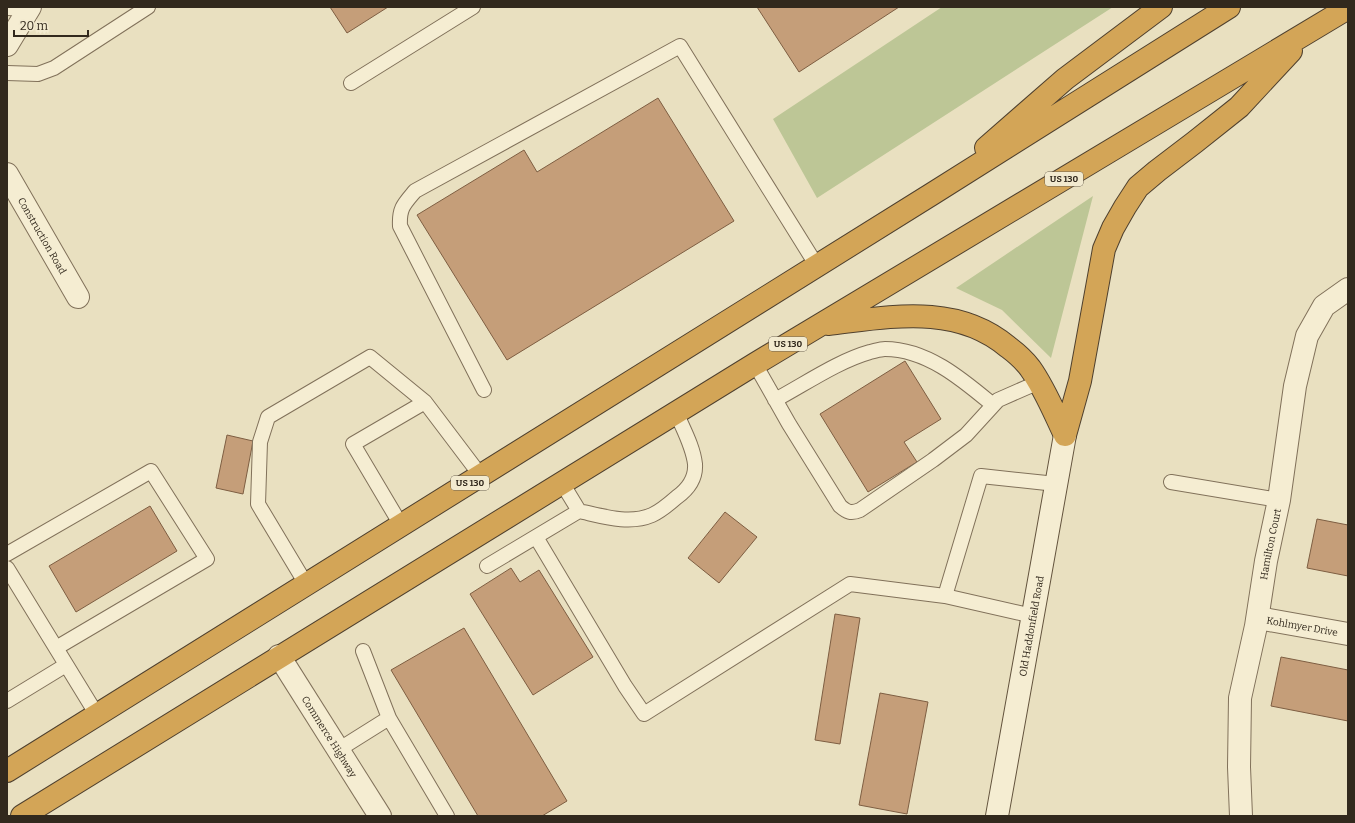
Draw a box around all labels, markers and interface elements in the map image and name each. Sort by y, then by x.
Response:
scale bar [14,12,88,38]
text: 20 m [20,19,49,33]
road number: US 130 [1045,172,1083,186]
street label: Construction Road [15,196,68,277]
road number: US 130 [769,337,807,351]
road number: US 130 [451,476,489,490]
street label: Hamilton Court [1258,507,1284,581]
street label: Old Haddonfield Road [1017,575,1047,677]
street label: Kohlmyer Drive [1265,615,1339,639]
street label: Commerce Highway [299,694,359,780]

